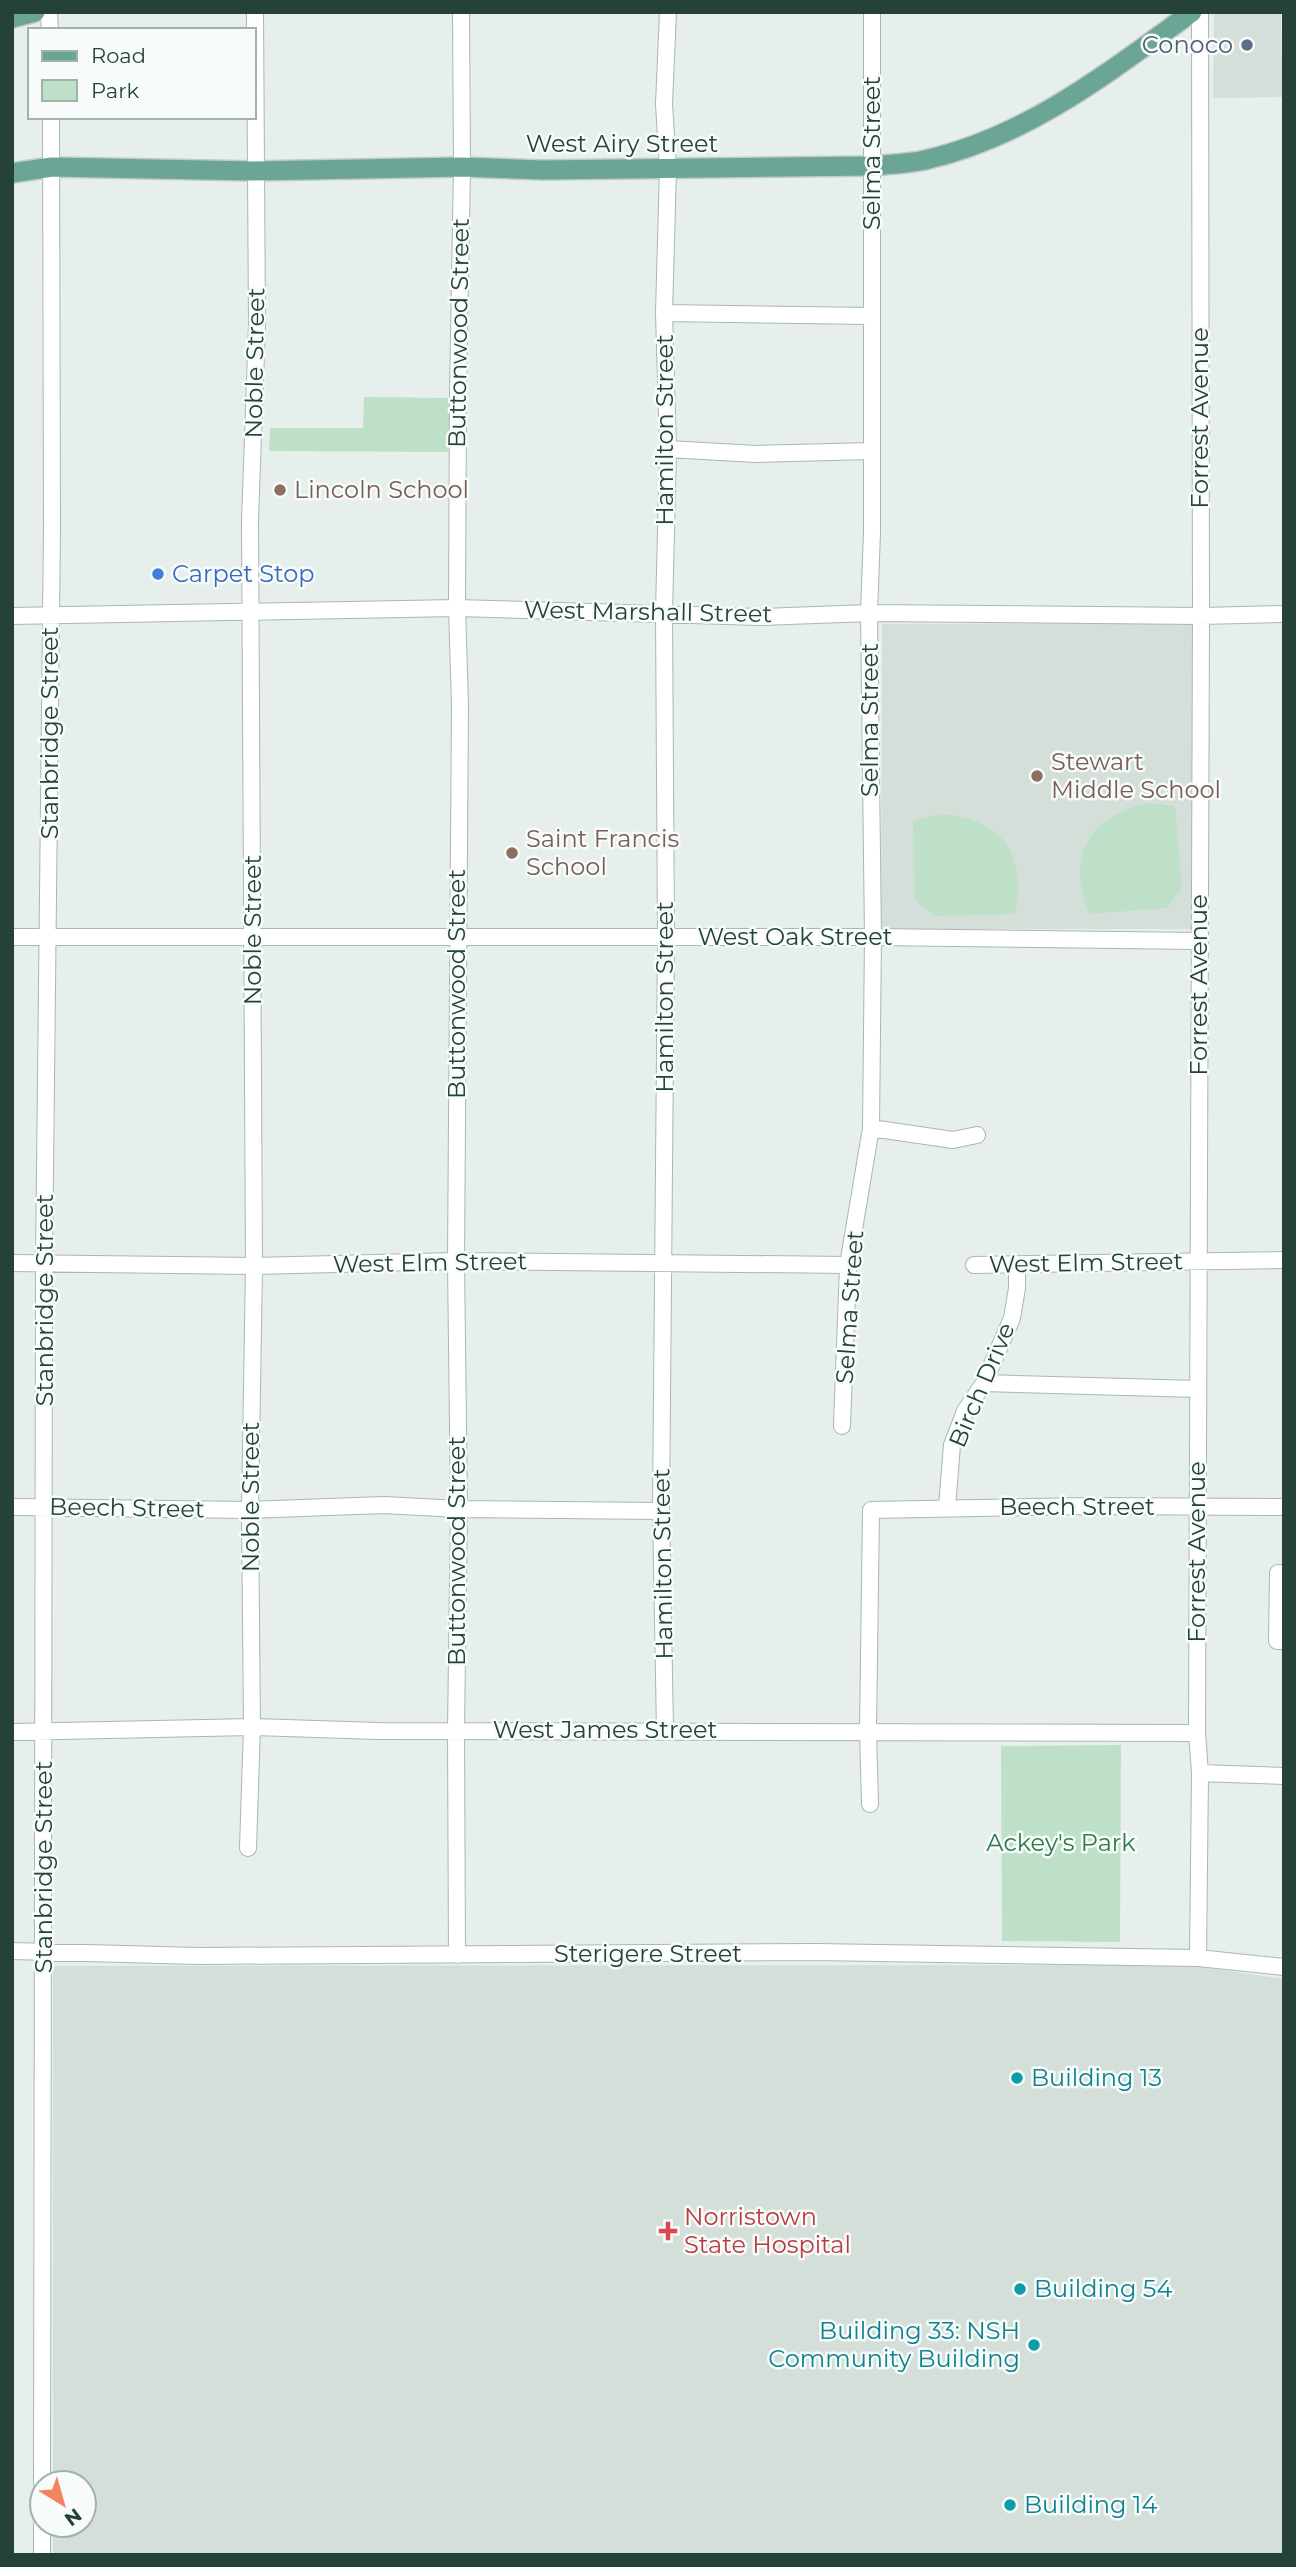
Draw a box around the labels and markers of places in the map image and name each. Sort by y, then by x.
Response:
place label: Conoco [1142,30,1233,59]
marker: Conoco [1239,37,1255,53]
place label: Lincoln School [294,475,469,504]
marker: Lincoln School [272,482,288,498]
place label: Carpet Stop [172,559,315,588]
marker: Carpet Stop [150,566,166,582]
place label: Stewart Middle School [1051,747,1221,804]
marker: Stewart Middle School [1029,768,1045,784]
place label: Saint Francis School [526,824,679,881]
marker: Saint Francis School [504,845,520,861]
place label: Building 13 [1031,2063,1162,2092]
marker: Building 13 [1009,2070,1025,2086]
place label: Norristown State Hospital [684,2202,851,2259]
marker: Norristown State Hospital [658,2221,678,2241]
place label: Building 54 [1034,2274,1172,2303]
marker: Building 54 [1012,2281,1028,2297]
place label: Building 33: NSH Community Building [768,2316,1020,2373]
marker: Building 33: NSH Community Building [1026,2337,1042,2353]
place label: Building 14 [1024,2490,1157,2519]
marker: Building 14 [1002,2497,1018,2513]

